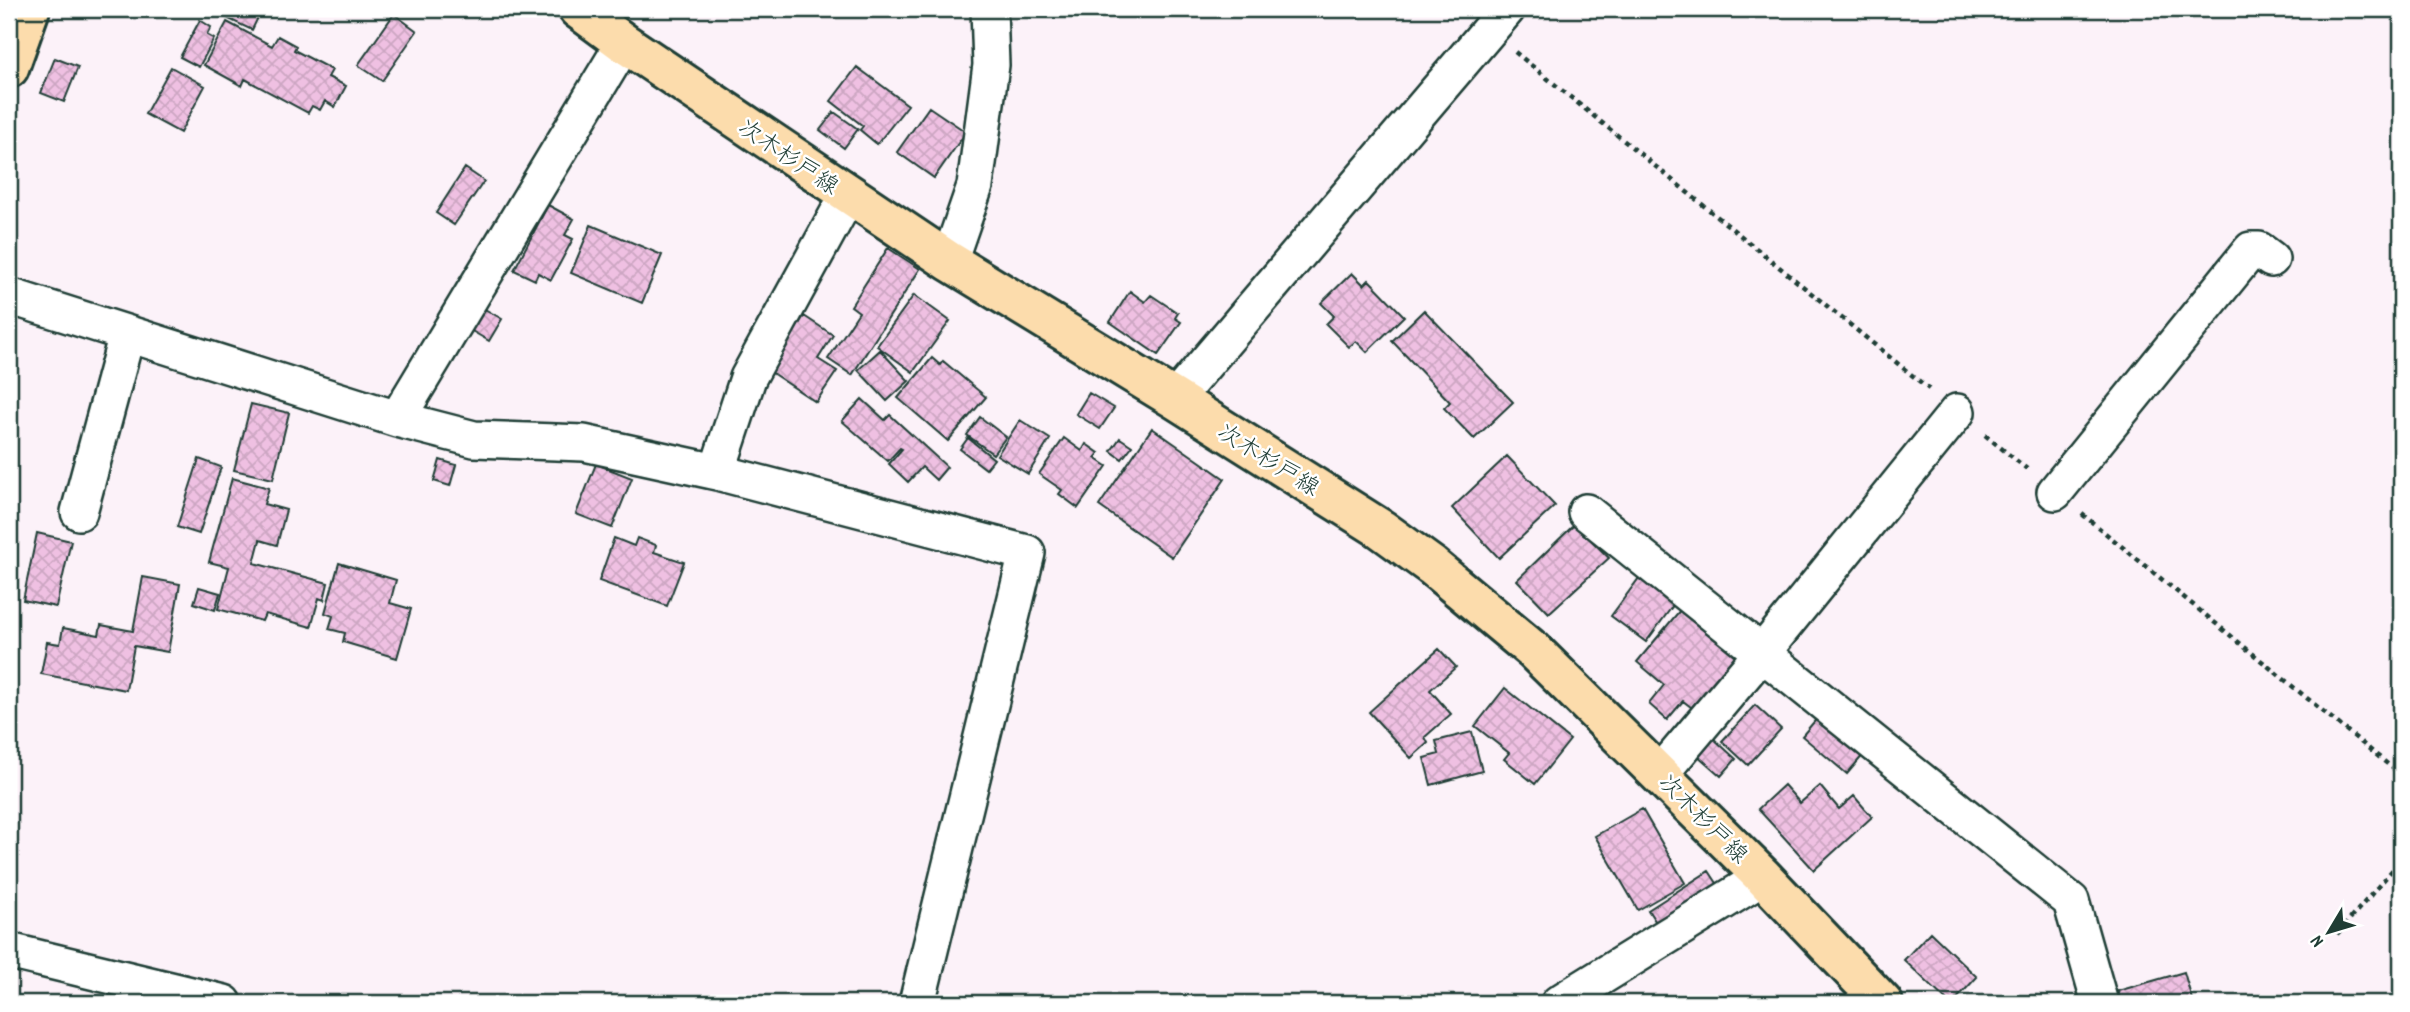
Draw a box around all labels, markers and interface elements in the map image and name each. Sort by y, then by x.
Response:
street label: 次木杉戸線 [730,113,844,205]
street label: 次木杉戸線 [1210,418,1325,506]
street label: 次木杉戸線 [1649,768,1754,873]
north arrow [2294,897,2364,967]
text: N [2305,928,2332,952]

